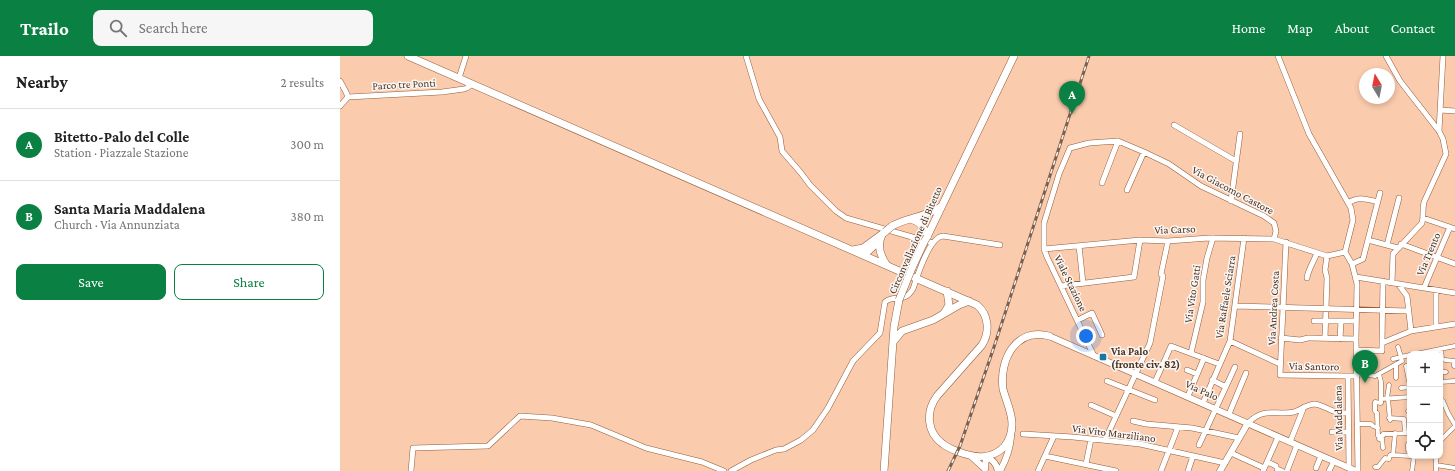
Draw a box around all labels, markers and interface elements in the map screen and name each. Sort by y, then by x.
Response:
search box [93,10,373,46]
icon: search [107,17,129,39]
text: Trailo [20,18,69,39]
text: Search here [139,20,208,36]
text: Home [1232,20,1265,36]
text: Map [1287,20,1313,36]
text: About [1335,20,1369,36]
text: Contact [1391,20,1435,36]
north arrow [1359,68,1395,104]
text: Nearby [16,73,68,92]
text: 2 results [281,75,324,90]
street label: Parco tre Ponti [372,76,436,92]
pin: A [1059,81,1085,114]
text: Bitetto-Palo del Colle [54,129,189,145]
text: A [25,137,33,152]
text: 300 m [290,137,324,152]
text: Station · Piazzale Stazione [54,145,188,160]
street label: Via Giacomo Castore [1190,163,1276,217]
street label: Circonvallazione di Bitetto [886,184,944,296]
text: Santa Maria Maddalena [54,201,205,217]
text: B [25,209,33,224]
text: 380 m [291,209,324,224]
text: Church · Via Annunziata [54,217,180,232]
street label: Via Carso [1154,222,1196,236]
street label: Via Trento [1414,230,1443,277]
street label: Viale Stazione [1052,253,1090,313]
street label: Via Raffaele Sciarra [1213,255,1237,339]
button: Save [16,264,166,300]
button: Share [174,264,324,300]
street label: Via Vito Gatti [1182,264,1203,324]
street label: Via Andrea Costa [1265,270,1281,346]
your location [1076,326,1096,346]
place label: Via Palo (fronte civ. 82) [1110,345,1180,371]
pin: B [1352,350,1378,383]
map controls [1407,351,1443,459]
button: + [1407,351,1443,387]
marker: Via Palo (fronte civ. 82) [1098,352,1108,362]
street label: Via Santoro [1289,360,1340,372]
street label: Via Palo [1184,377,1221,403]
street label: Via Maddalena [1331,385,1345,451]
button: − [1407,387,1443,423]
street label: Via Vito Marziliano [1072,422,1157,444]
button: locate [1407,423,1443,459]

